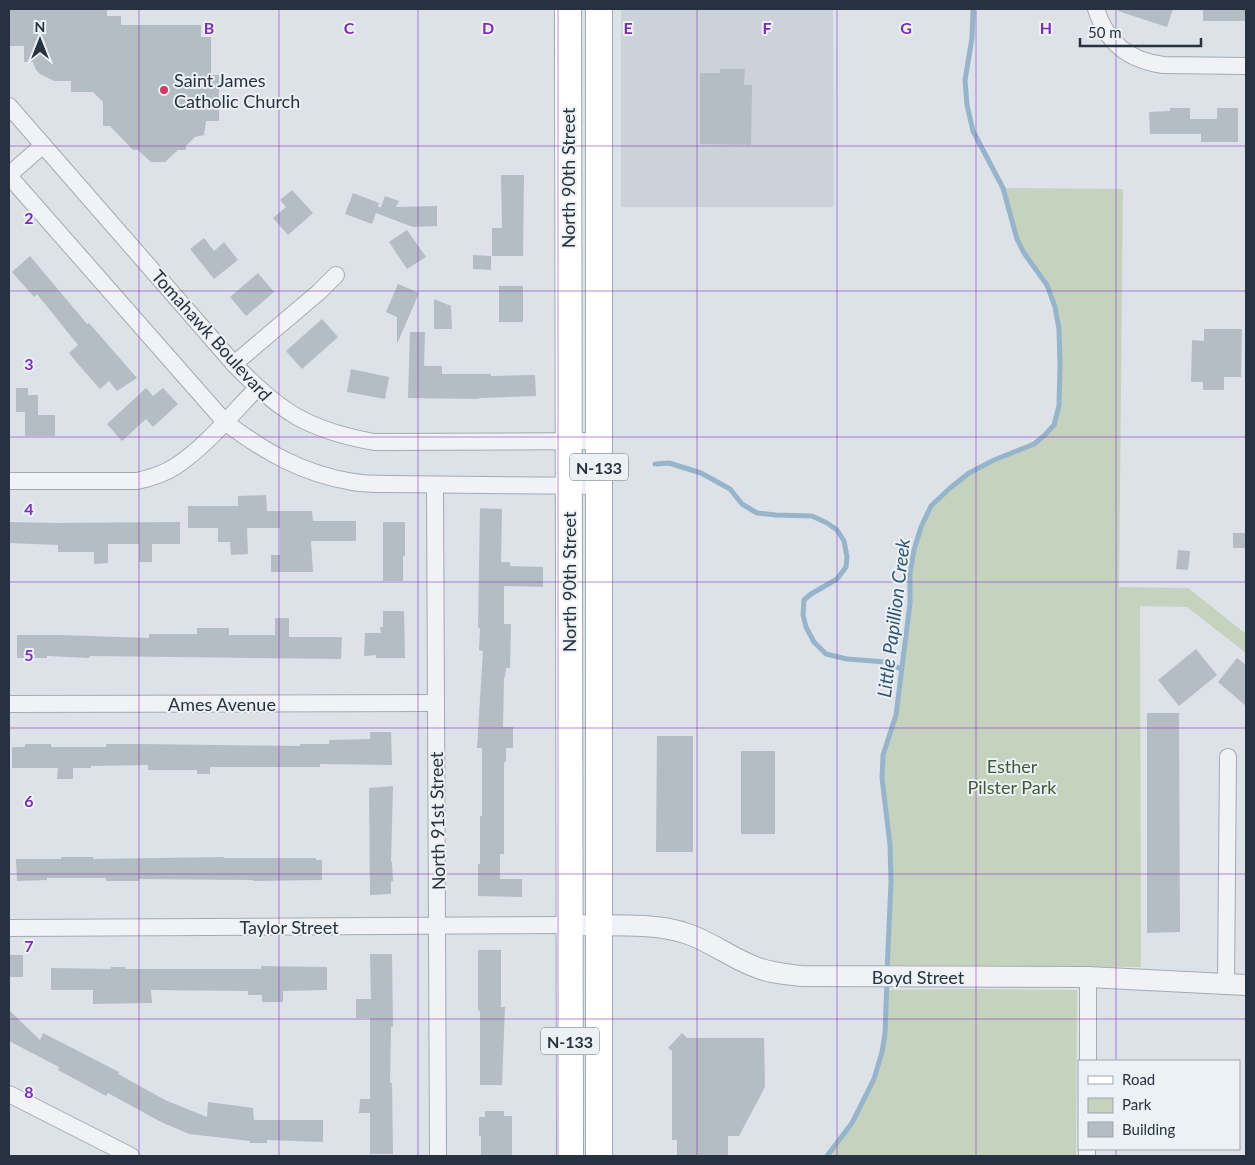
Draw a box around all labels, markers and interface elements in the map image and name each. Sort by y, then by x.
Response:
north arrow [15,15,65,65]
scale bar [1080,15,1201,47]
text: N [35,18,45,35]
text: B [204,18,214,37]
text: C [344,18,355,37]
text: D [482,18,494,37]
text: E [623,18,633,37]
text: F [762,18,772,37]
text: G [900,18,912,37]
text: H [1040,18,1052,37]
text: 50 m [1088,23,1122,41]
place label: Saint James Catholic Church [174,69,300,112]
marker: Saint James Catholic Church [158,84,170,96]
street label: North 90th Street [557,107,579,248]
text: 2 [24,208,34,227]
street label: Tomahawk Boulevard [147,265,277,405]
text: 3 [24,354,34,373]
road number: N-133 [570,454,628,481]
text: 4 [24,499,34,518]
street label: North 90th Street [558,511,580,652]
water label: Little Papillion Creek [872,536,914,699]
text: 5 [24,645,34,664]
street label: Ames Avenue [168,693,276,715]
street label: North 91st Street [425,751,449,890]
park label: Esther Pilster Park [968,755,1057,798]
text: 6 [24,791,34,810]
street label: Taylor Street [239,916,339,938]
text: 7 [24,936,34,955]
street label: Boyd Street [872,966,965,988]
road number: N-133 [541,1028,599,1054]
legend [1078,1060,1240,1150]
text: Road [1122,1070,1155,1088]
text: 8 [24,1082,34,1101]
text: Park [1122,1095,1152,1113]
text: Building [1122,1120,1175,1138]

